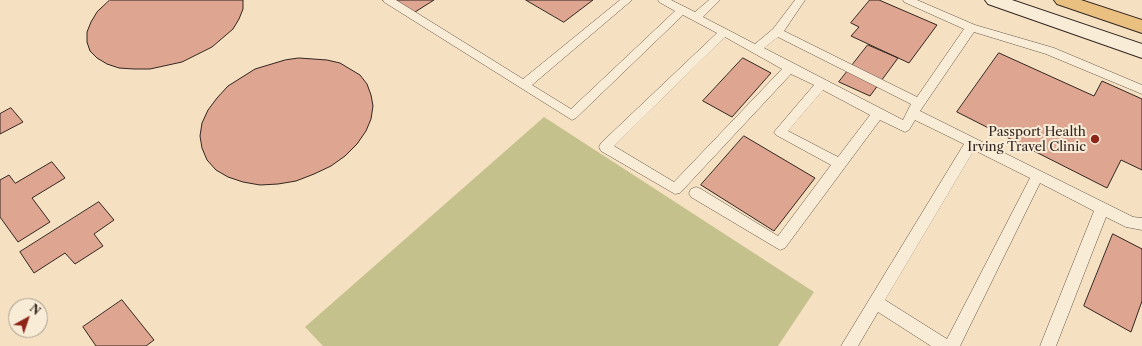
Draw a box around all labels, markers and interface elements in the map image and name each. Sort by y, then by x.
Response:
place label: Passport Health Irving Travel Clinic [967,124,1086,155]
marker: Passport Health Irving Travel Clinic [1089,133,1101,145]
north arrow [8,298,48,338]
text: N [27,301,43,318]

